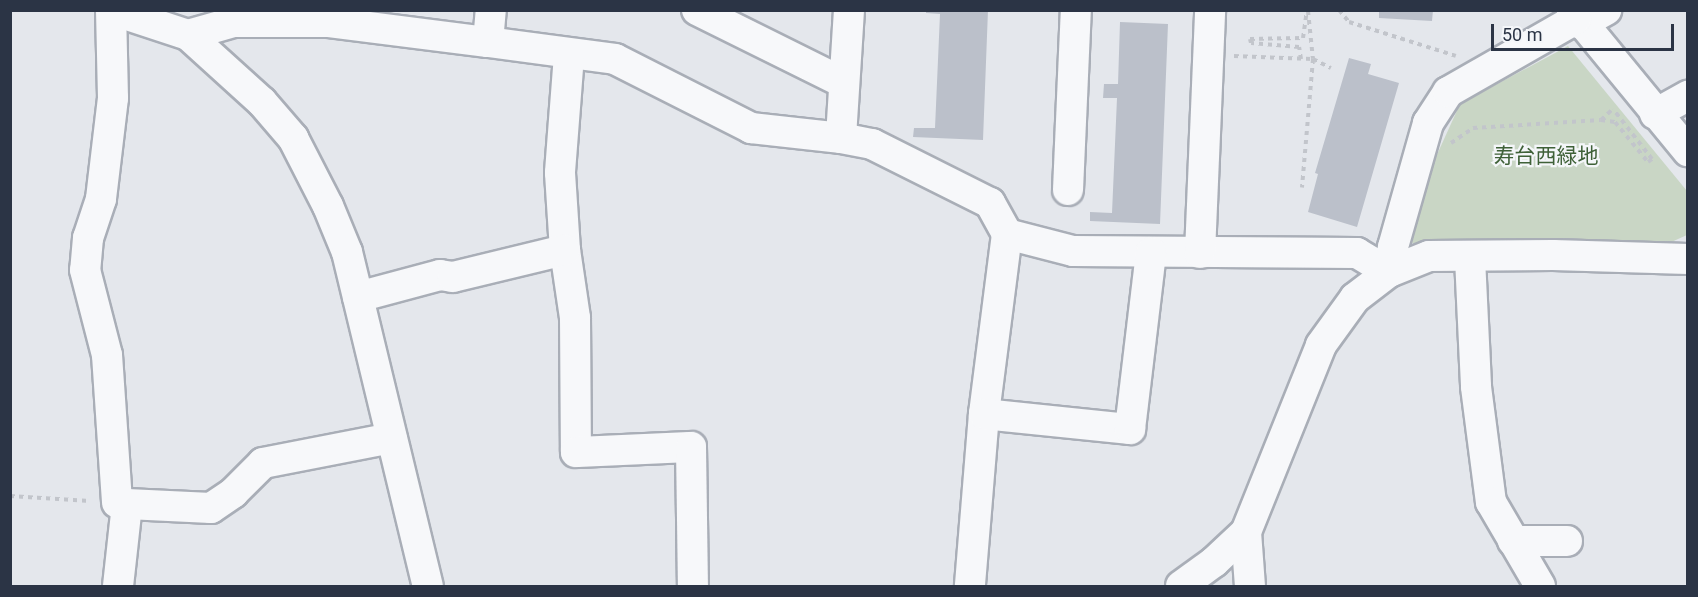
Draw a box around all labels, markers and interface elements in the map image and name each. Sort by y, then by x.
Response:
scale bar [1494,12,1677,50]
text: 50 m [1502,24,1542,45]
park label: 寿台西緑地 [1494,143,1598,169]

